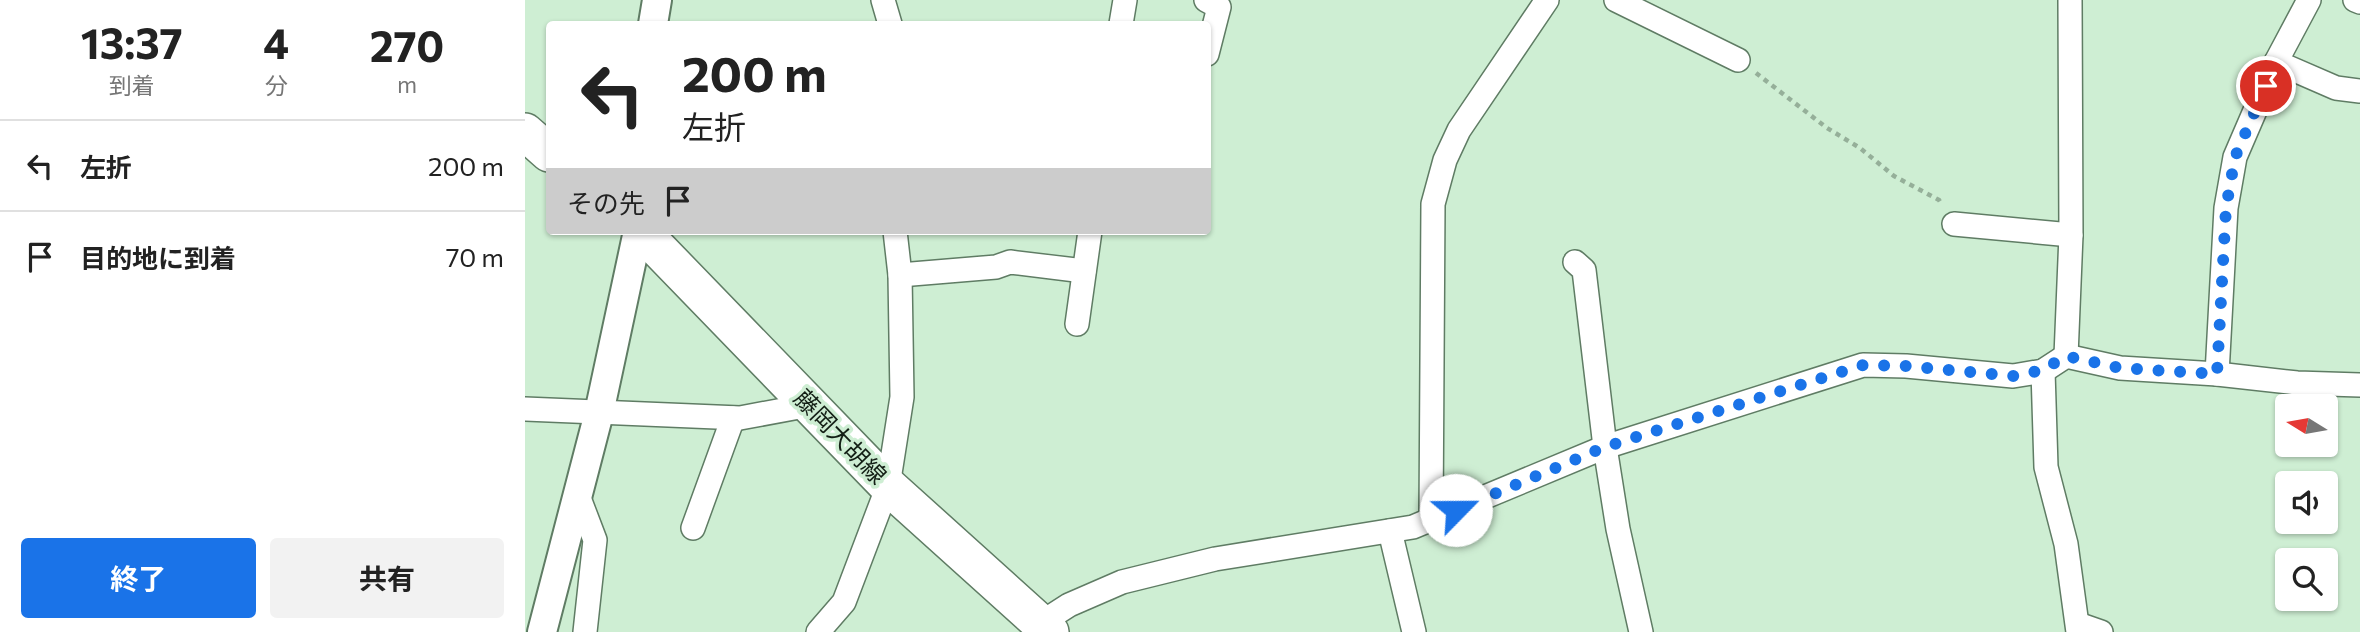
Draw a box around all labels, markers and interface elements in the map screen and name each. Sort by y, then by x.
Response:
text: 13:37 [81,16,183,68]
text: 4 [263,16,289,68]
text: 270 [370,19,444,71]
text: 200 m [682,42,827,102]
icon: left [567,49,658,140]
pin [2236,56,2296,116]
icon: arrive [2247,67,2285,105]
text: m [397,70,417,98]
text: 到着 [109,71,155,99]
text: 分 [265,71,288,99]
text: 左折 [682,106,746,146]
icon: left [21,147,59,185]
text: 200 m [428,150,504,181]
text: 左折 [80,151,132,182]
icon: arrive [659,182,697,220]
text: その先 [567,187,645,218]
icon: arrive [21,238,59,276]
text: 70 m [446,241,504,272]
text: 目的地に到着 [80,242,236,273]
street label: 藤岡大胡線 [789,383,893,489]
north arrow [2275,394,2338,457]
map controls [2275,394,2338,611]
button: sound [2275,471,2338,534]
position arrow [1419,473,1493,547]
button: 終了 [21,538,256,618]
button: 共有 [270,538,504,618]
button: search [2275,548,2338,611]

